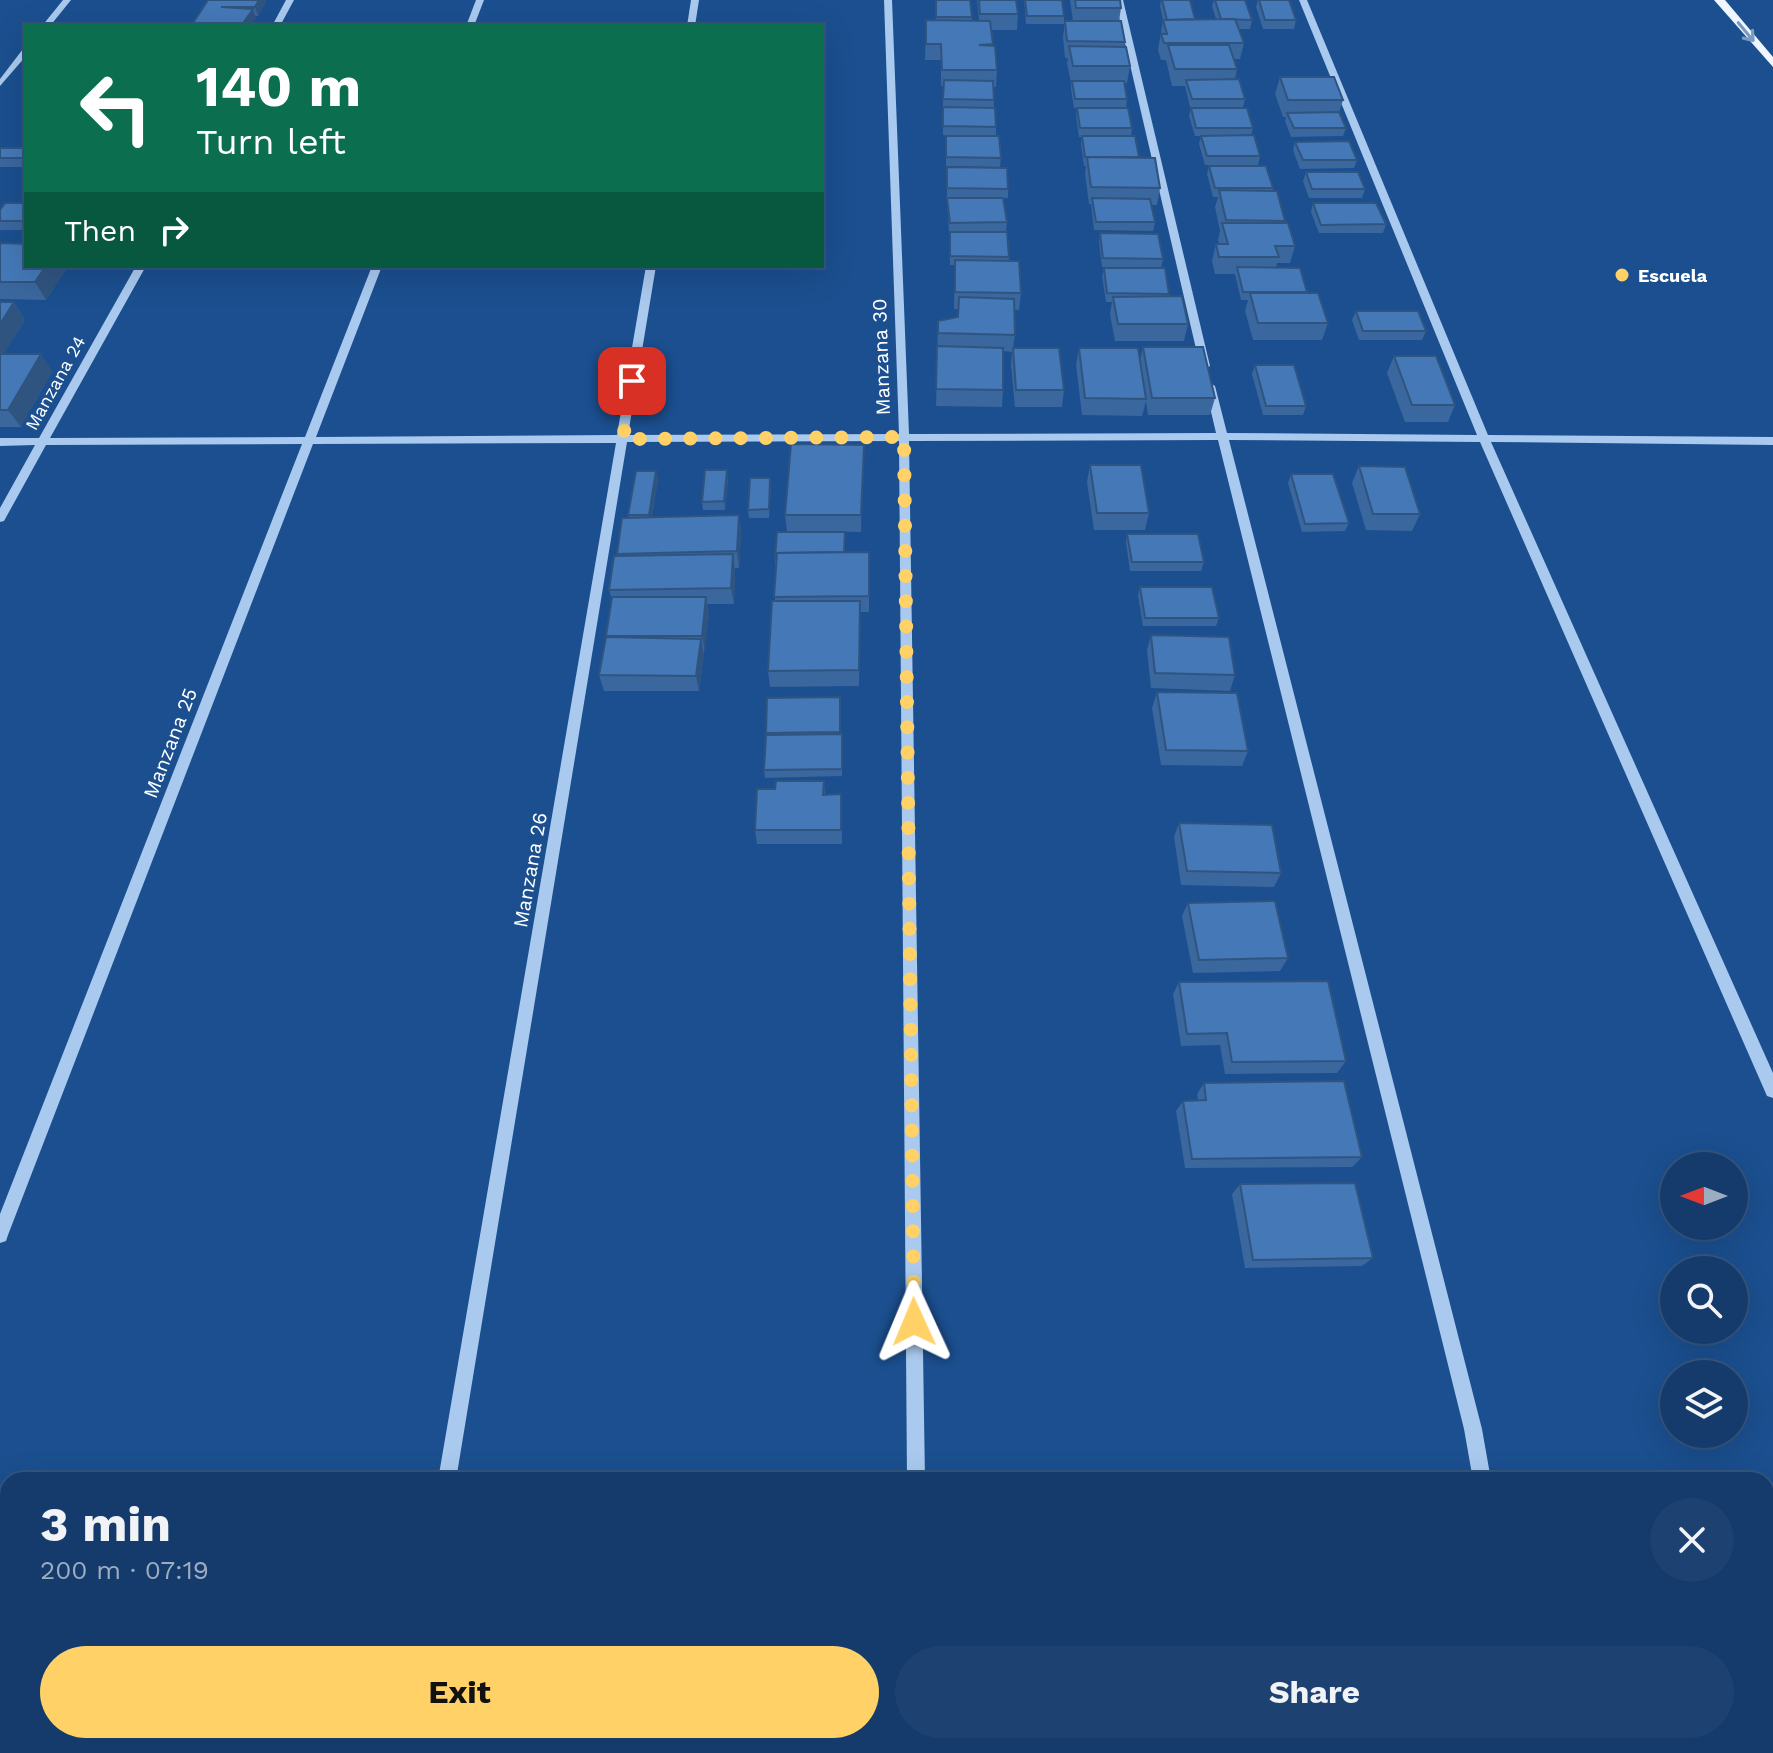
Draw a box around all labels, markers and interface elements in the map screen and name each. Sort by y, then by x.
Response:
one-way arrow [1737,21,1755,42]
text: 140 m [196,54,361,120]
icon: left [64,56,168,160]
text: Turn left [196,121,346,163]
icon: right [152,208,196,252]
text: Then [64,213,136,248]
place label: Escuela [1638,265,1708,286]
marker: Escuela [1613,266,1631,284]
street label: Manzana 30 [867,298,895,416]
street label: Manzana 24 [21,332,89,434]
pin [598,347,666,415]
icon: arrive [610,359,654,403]
street label: Manzana 25 [138,685,202,801]
street label: Manzana 26 [508,811,552,929]
north arrow [1660,1152,1748,1240]
map controls [1660,1152,1748,1448]
button: search [1660,1256,1748,1344]
position arrow [872,1280,956,1364]
button: layers [1660,1360,1748,1448]
text: 3 min [40,1496,171,1553]
button: close [1650,1498,1734,1582]
text: 200 m · 07:19 [40,1555,209,1585]
button: Exit [40,1646,879,1738]
button: Share [895,1646,1734,1738]

